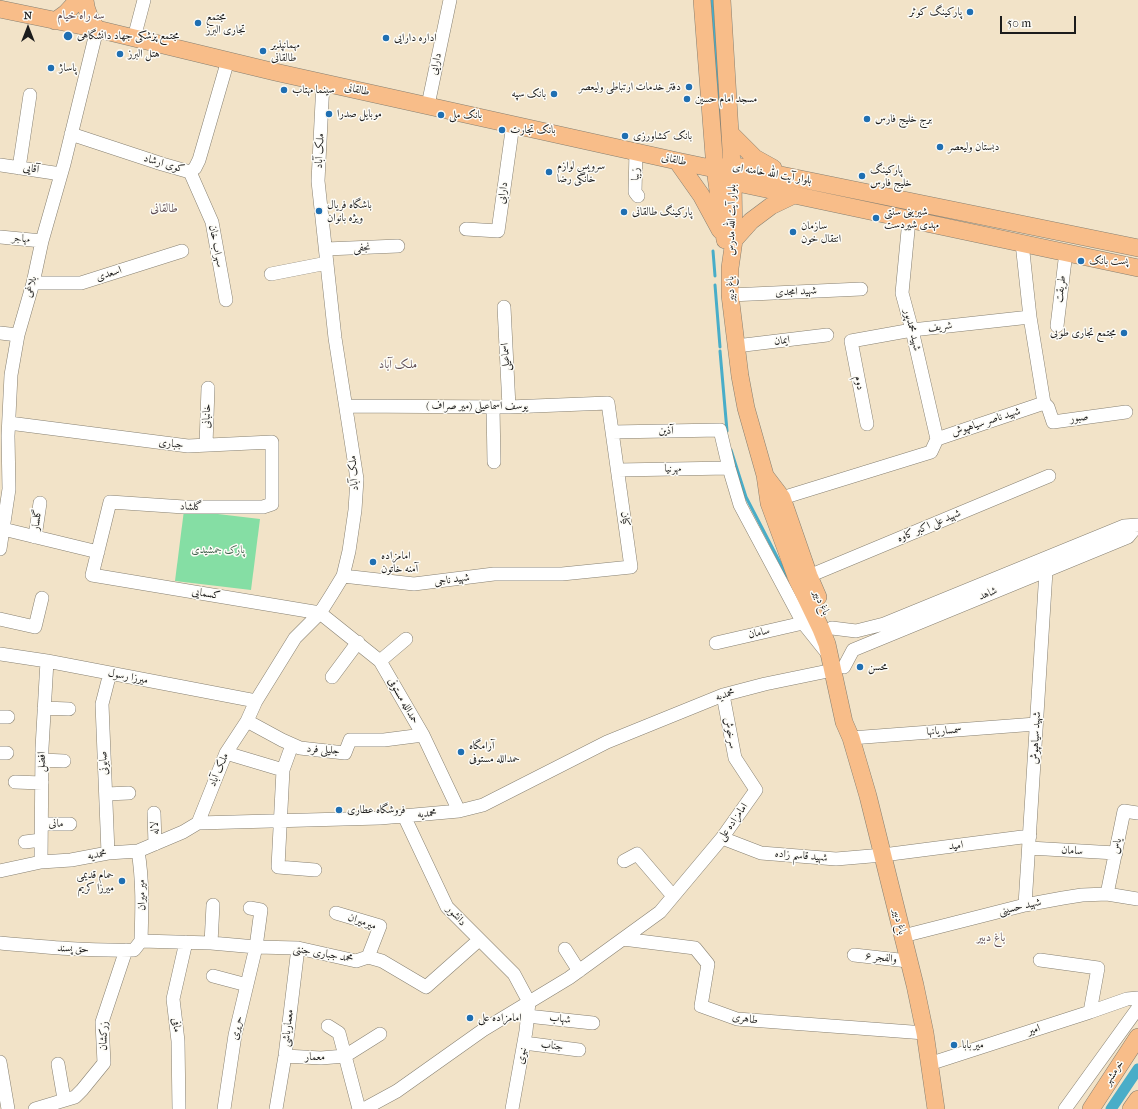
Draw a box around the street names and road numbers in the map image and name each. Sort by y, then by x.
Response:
street label: دارایی [427,52,445,76]
street label: طالقانی [343,81,371,99]
street label: ملک آباد [312,133,328,169]
street label: طالقانی [660,151,688,169]
street label: کوی ارشاد [142,152,186,176]
street label: آقایی [22,161,40,177]
street label: بلوار آیت الله خامنه ای [731,161,813,187]
street label: زیبا [629,167,643,181]
street label: دارابی [495,181,511,205]
street label: بلوار آیت الله مدرس [725,184,739,256]
street label: سهراب خان [205,224,227,268]
street label: مهاجر [11,232,31,246]
street label: نجفی [353,241,371,255]
street label: اسعدی [94,264,124,284]
street label: بلاغی [22,275,40,299]
street label: طریقت [1053,275,1069,303]
street label: باغ دبیر [724,276,738,302]
street label: شهید امجدی [775,284,817,300]
street label: شهید محمدپور [900,308,924,352]
street label: شریف [927,319,953,335]
street label: ایمان [773,334,791,348]
street label: اسماعیلی [499,343,513,371]
street label: دوم [851,375,867,391]
street label: یوسف اسماعیلی (میر صراف ) [426,399,528,413]
street label: خانبانی [200,403,214,429]
street label: شهید ناصر سیاهپوش [950,405,1022,439]
street label: صبور [1069,410,1089,426]
street label: آذین [658,424,674,438]
street label: جباری [158,436,184,452]
street label: ملک آباد [346,455,362,491]
street label: مهرنیا [664,462,682,476]
street label: گلشاد [180,500,202,514]
street label: شهید علی اکبر کاوه [895,507,963,545]
street label: گلسار [29,508,45,532]
street label: کیان [617,511,633,527]
street label: شهید ناجی [433,571,471,589]
street label: شاهد [977,584,999,604]
street label: کسمایی [191,585,221,603]
street label: باغ دبیر [810,588,832,618]
street label: سامان [747,624,771,642]
street label: میرزا رسول [107,667,149,687]
street label: حمدالله مستوفی [385,676,421,726]
street label: محمدیه [714,686,736,704]
street label: شهید سیاهپوش [1028,711,1044,765]
street label: سرخوش [720,716,740,750]
street label: سمساریانها [926,723,962,739]
street label: جلیلی فرد [306,742,340,758]
street label: صابونی [97,751,111,775]
street label: ملک آباد [206,751,232,789]
street label: افضل [35,752,49,772]
street label: امامزاده علی [715,801,751,843]
street label: محمدیه [417,807,437,821]
street label: مانی [48,817,64,831]
street label: لاله [148,821,162,835]
street label: یاس [1109,837,1125,855]
street label: امید [948,839,964,853]
street label: سامان [1061,844,1083,858]
street label: محمدیه [86,847,108,863]
street label: شهید قاسم زاده [774,847,828,865]
street label: میر میران [135,879,149,911]
street label: شهید حسینی [997,896,1043,918]
street label: دانشور [443,903,469,929]
street label: باغ دبیر [889,908,909,936]
street label: میرمیران [346,911,378,933]
street label: حق پسند [57,942,89,956]
street label: محمد جباری جنتی [292,942,354,966]
street label: والفجر ۶ [864,950,898,966]
street label: معمارباشی [279,1009,297,1047]
street label: طاهری [731,1010,759,1028]
street label: شهاب [549,1011,571,1027]
street label: حریری [228,1015,246,1041]
street label: مافی [168,1017,184,1033]
street label: زرکشان [97,1021,111,1051]
street label: امیر [1026,1022,1042,1038]
street label: جناب [540,1038,564,1054]
street label: نبوی [514,1046,530,1066]
street label: معمار [305,1050,325,1064]
street label: خرمشهر [1101,1058,1127,1088]

